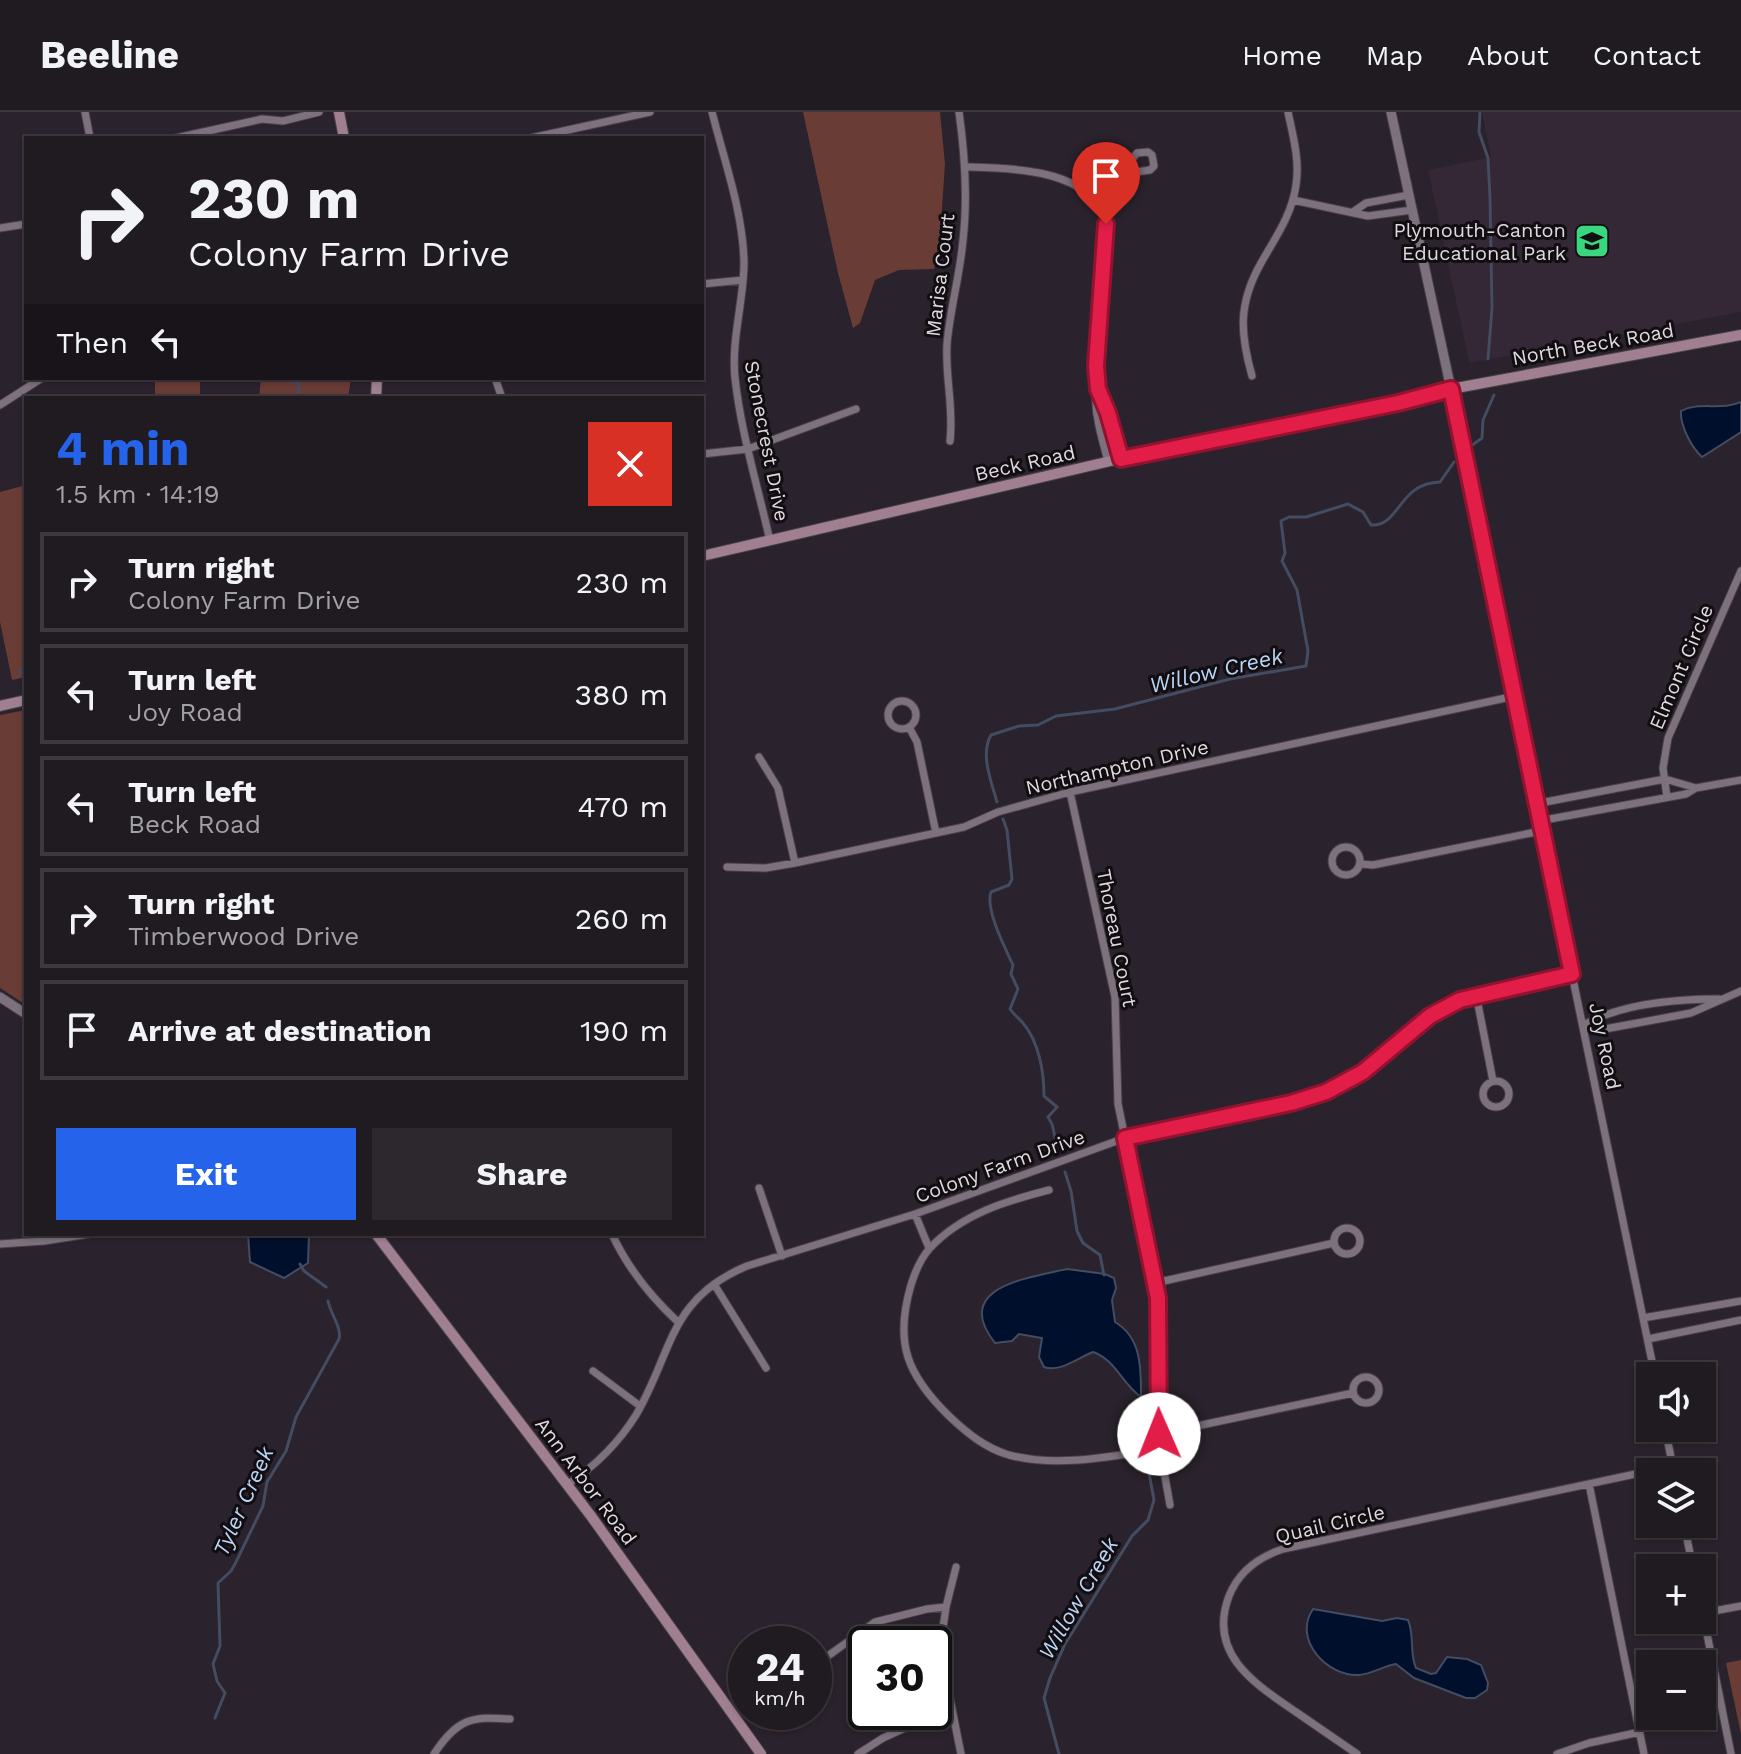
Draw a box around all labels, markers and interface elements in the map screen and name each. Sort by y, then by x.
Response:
text: Beeline [40,33,179,77]
text: Home [1242,39,1322,72]
text: Map [1366,39,1423,72]
text: About [1467,39,1549,72]
text: Contact [1593,39,1701,72]
pin [1072,142,1140,224]
icon: arrive [1084,154,1128,198]
text: 230 m [188,166,359,232]
icon: right [56,168,160,272]
street label: Marisa Court [921,211,960,338]
place label: Plymouth-Canton Educational Park [1393,218,1566,265]
school or university icon: Plymouth-Canton Educational Park [1573,222,1611,260]
text: Colony Farm Drive [188,233,510,275]
street label: North Beck Road [1510,318,1676,370]
icon: left [144,320,188,364]
text: Then [56,325,128,360]
street label: Stonecrest Drive [740,359,794,523]
text: 4 min [56,420,190,477]
button: close [588,422,672,506]
street label: Beck Road [972,440,1078,486]
text: 1.5 km · 14:19 [56,479,220,509]
text: Turn right [128,550,274,585]
icon: right [60,560,104,604]
text: 230 m [576,565,668,600]
text: Colony Farm Drive [128,585,361,615]
street label: Elmont Circle [1644,601,1718,733]
water label: Willow Creek [1147,643,1286,698]
text: Turn left [128,662,256,697]
icon: left [60,672,104,716]
text: 380 m [575,677,668,712]
text: Joy Road [128,697,243,727]
street label: Northampton Drive [1023,734,1211,800]
text: Turn left [128,774,256,809]
icon: left [60,784,104,828]
text: 470 m [577,789,668,824]
text: Beck Road [128,809,261,839]
street label: Thoreau Court [1092,867,1142,1010]
text: Turn right [128,886,274,921]
icon: right [60,896,104,940]
text: 260 m [575,901,668,936]
text: Timberwood Drive [128,921,359,951]
street label: Joy Road [1584,1000,1626,1092]
icon: arrive [60,1008,104,1052]
text: Arrive at destination [128,1013,432,1048]
text: 190 m [580,1013,668,1048]
street label: Colony Farm Drive [912,1124,1088,1208]
button: Exit [56,1128,356,1220]
button: Share [372,1128,672,1220]
map controls [1636,1362,1716,1730]
button: sound [1636,1362,1716,1442]
position arrow [1117,1392,1201,1476]
street label: Ann Arbor Road [530,1413,642,1549]
water label: Tyler Creek [208,1442,279,1560]
button: layers [1636,1458,1716,1538]
street label: Quail Circle [1273,1500,1387,1548]
water label: Willow Creek [1034,1532,1124,1664]
button: + [1636,1554,1716,1634]
speed limit sign: 30 [848,1626,952,1730]
text: 24 [755,1644,805,1691]
button: − [1636,1650,1716,1730]
text: km/h [754,1686,806,1710]

